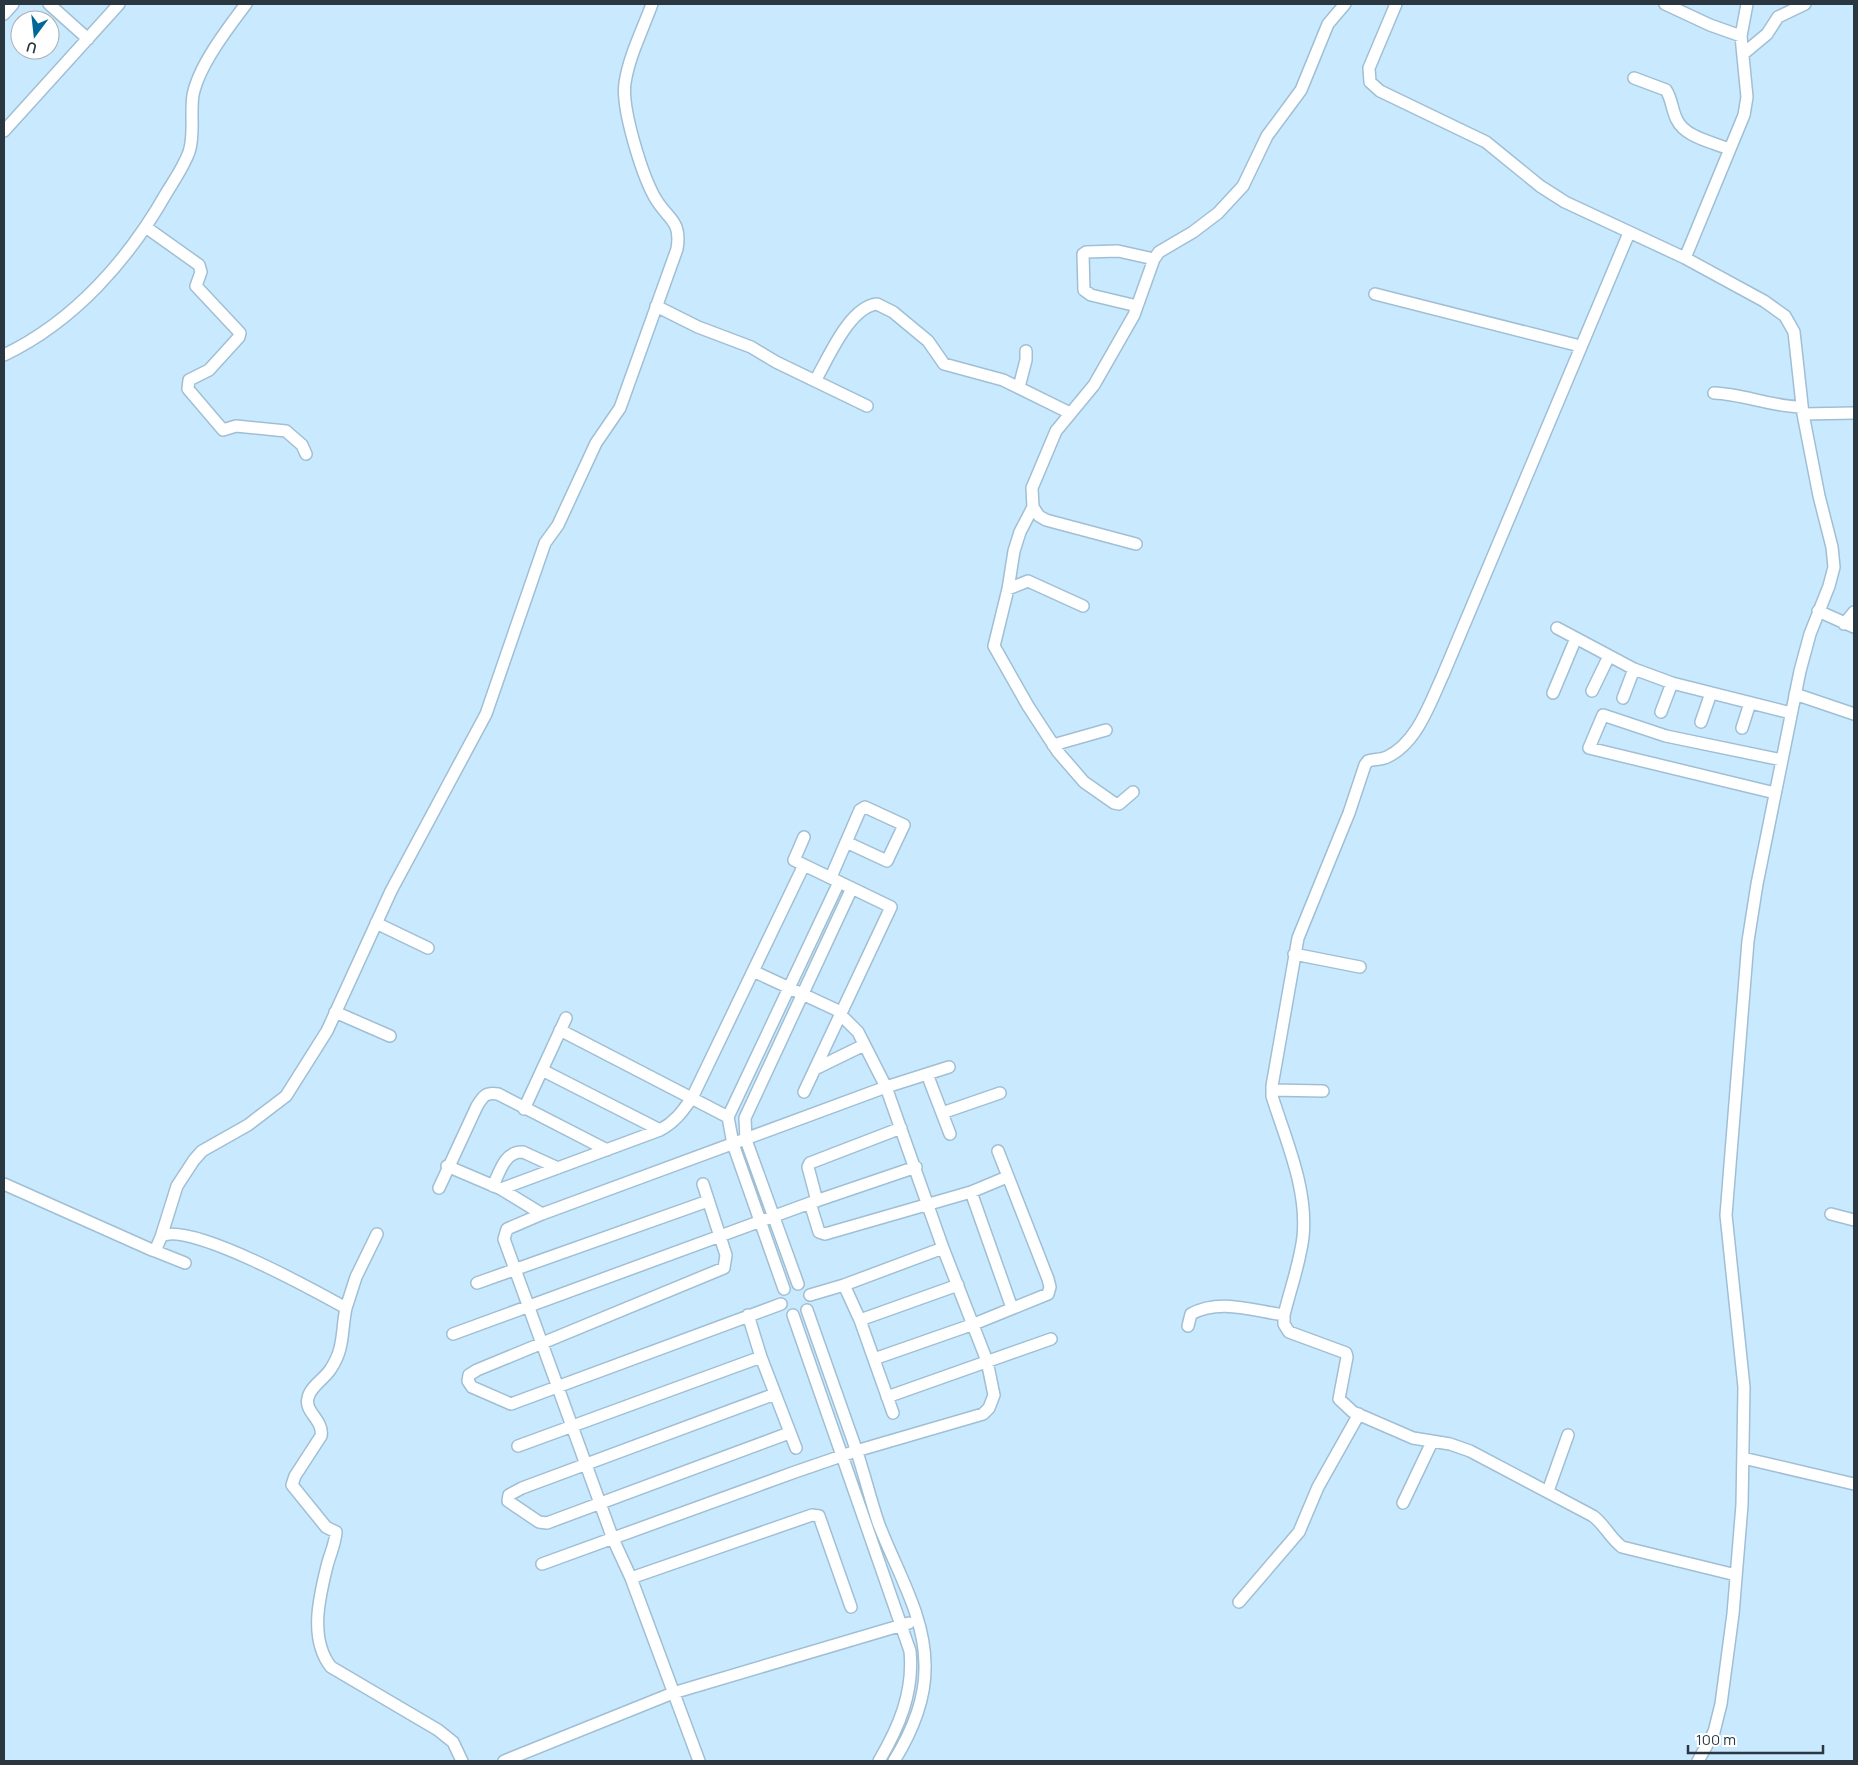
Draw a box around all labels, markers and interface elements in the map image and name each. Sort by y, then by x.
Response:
north arrow [10,10,60,60]
text: U [24,38,39,59]
scale bar [1688,1722,1823,1754]
text: 100 m [1696,1729,1736,1750]

